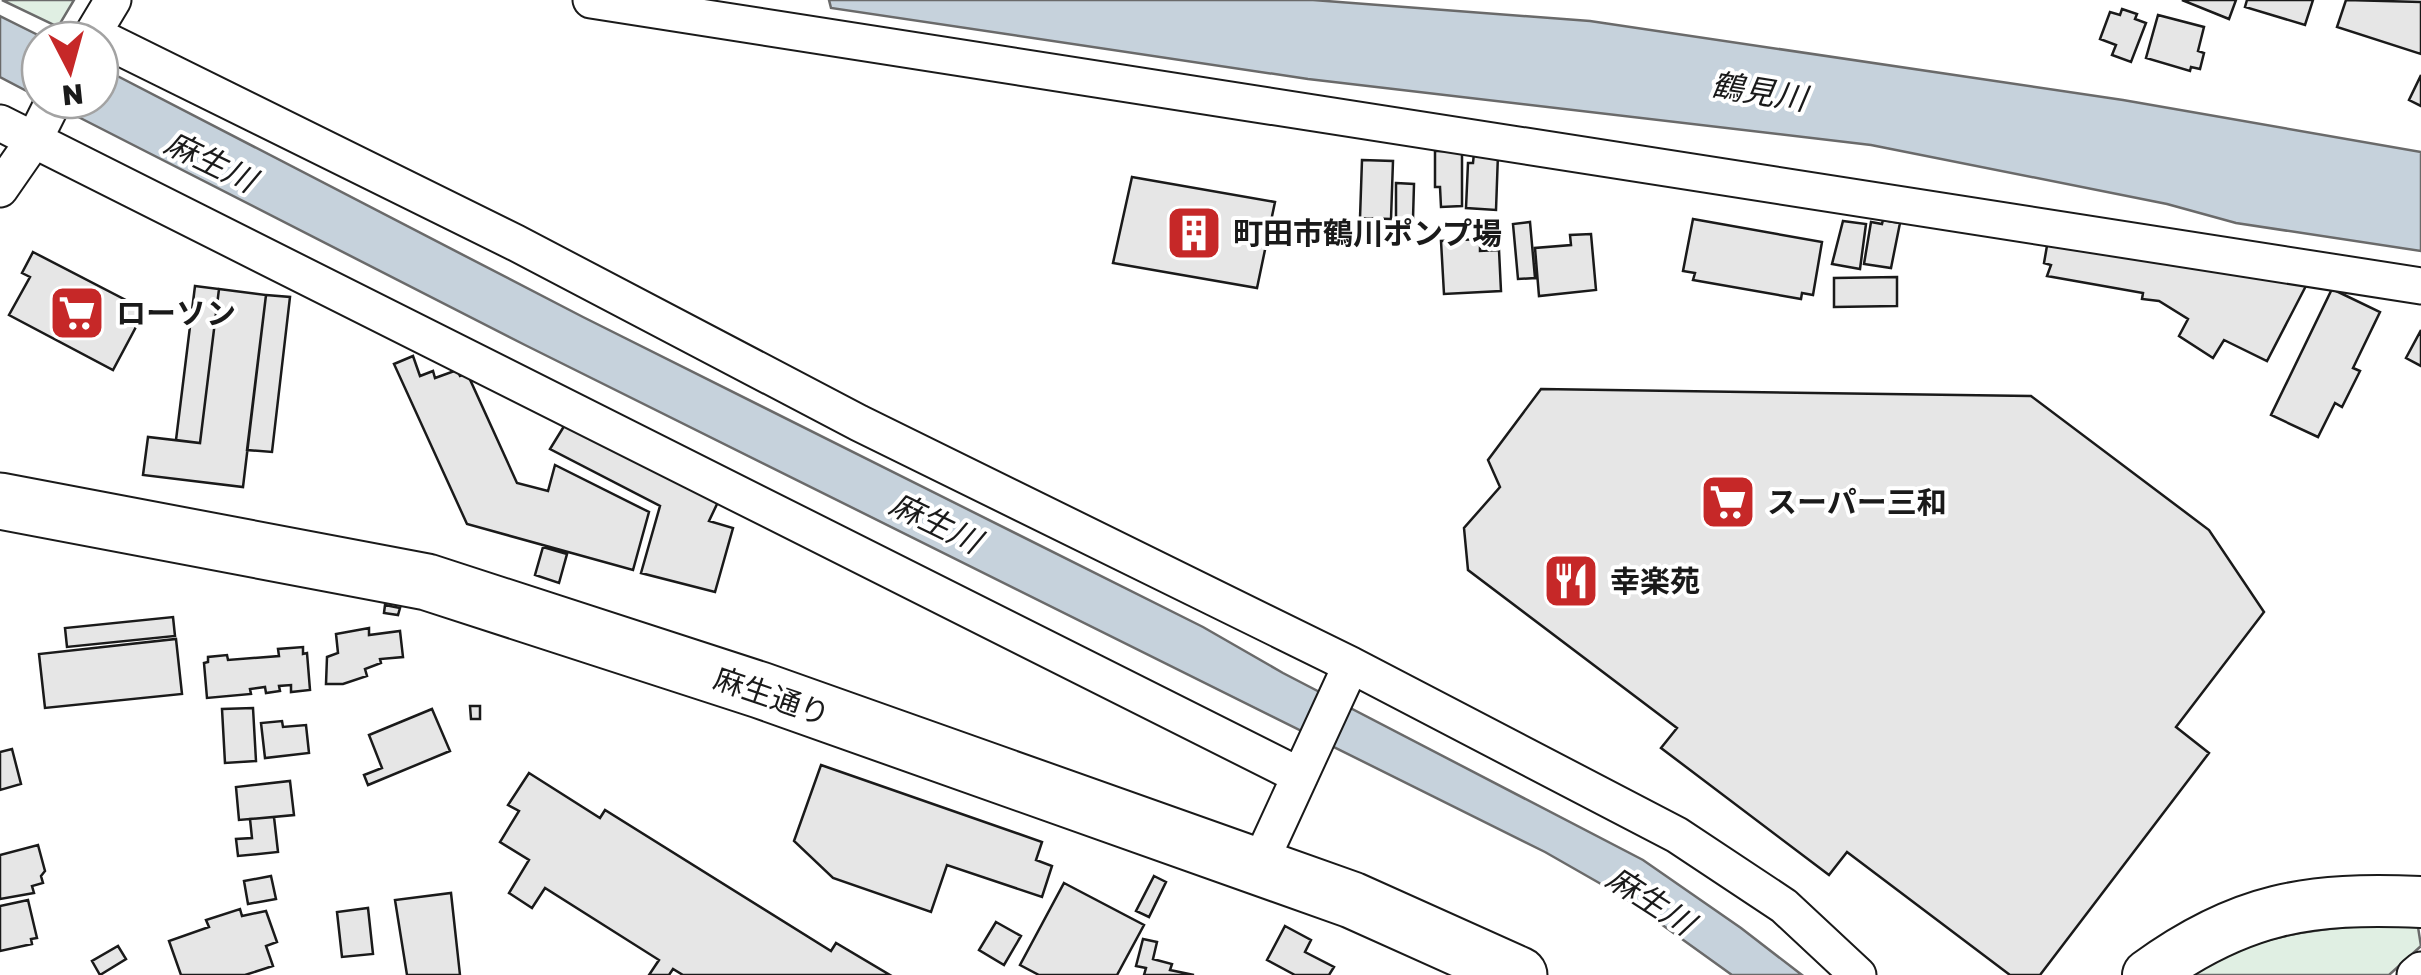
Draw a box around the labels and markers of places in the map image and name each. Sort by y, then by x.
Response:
building icon: 町田市鶴川ポンプ場 [1164,203,1224,263]
place label: 町田市鶴川ポンプ場 [1233,215,1502,251]
supermarket icon: ローソン [47,283,107,343]
place label: ローソン [116,295,236,331]
supermarket icon: スーパー三和 [1698,472,1758,532]
place label: スーパー三和 [1767,484,1947,520]
restaurant icon: 幸楽苑 [1541,551,1601,611]
place label: 幸楽苑 [1610,563,1700,599]

